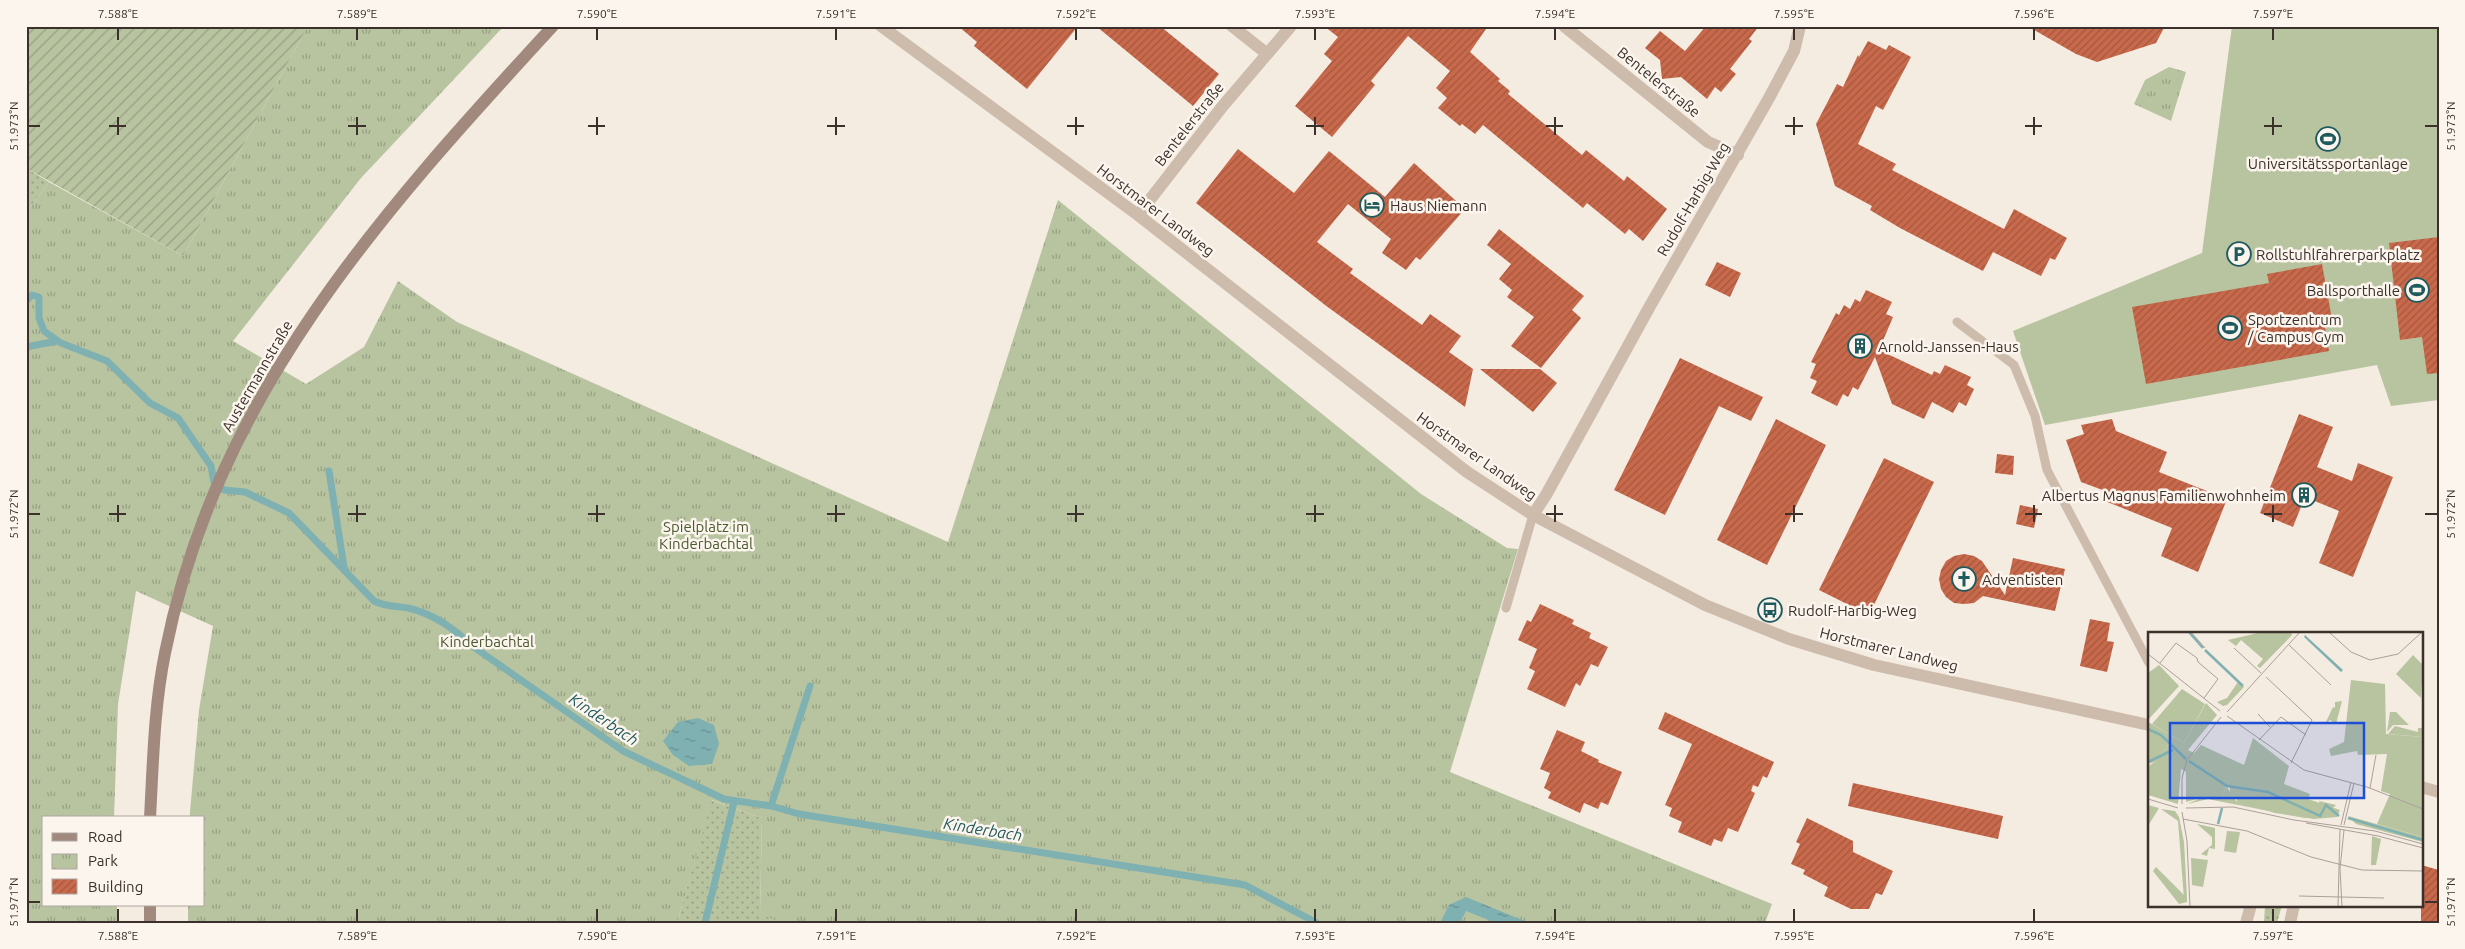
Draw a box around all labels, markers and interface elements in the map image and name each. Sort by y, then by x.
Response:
text: 7.588°E [98,7,139,20]
text: 7.589°E [337,7,378,20]
text: 7.590°E [577,7,618,20]
text: 7.591°E [816,7,857,20]
text: 7.592°E [1056,7,1097,20]
text: 7.593°E [1295,7,1336,20]
text: 7.594°E [1535,7,1576,20]
text: 7.595°E [1774,7,1815,20]
text: 7.596°E [2014,7,2055,20]
text: 7.597°E [2253,7,2294,20]
street label: Bentelerstraße [1614,43,1704,121]
street label: Bentelerstraße [1151,79,1227,169]
text: 51.973°N [7,101,20,151]
text: 51.973°N [2444,101,2457,151]
sports icon: Universitätssportanlage [2315,126,2341,152]
street label: Rudolf-Harbig-Weg [1653,139,1733,259]
place label: Universitätssportanlage [2248,155,2408,172]
street label: Horstmarer Landweg [1094,160,1218,260]
hotel icon: Haus Niemann [1359,192,1385,218]
place label: Haus Niemann [1390,197,1487,214]
parking icon: Rollstuhlfahrerparkplatz [2226,241,2252,267]
place label: Rollstuhlfahrerparkplatz [2256,246,2420,263]
sports icon: Ballsporthalle [2404,277,2430,303]
place label: Ballsporthalle [2307,282,2400,299]
place label: Sportzentrum / Campus Gym [2247,311,2344,345]
sports icon: Sportzentrum / Campus Gym [2217,315,2243,341]
street label: Austermannstraße [218,317,296,435]
building icon: Arnold-Janssen-Haus [1847,333,1873,359]
place label: Arnold-Janssen-Haus [1878,338,2019,355]
street label: Horstmarer Landweg [1414,408,1540,504]
building icon: Albertus Magnus Familienwohnheim [2291,482,2317,508]
place label: Albertus Magnus Familienwohnheim [2042,487,2286,504]
text: 51.972°N [7,489,20,539]
text: 51.972°N [2444,489,2457,539]
park label: Spielplatz im Kinderbachtal [659,518,753,552]
church icon: Adventisten [1951,566,1977,592]
place label: Adventisten [1982,571,2063,588]
bus stop icon: Rudolf-Harbig-Weg [1757,597,1783,623]
place label: Rudolf-Harbig-Weg [1788,602,1917,619]
street label: Horstmarer Landweg [1818,624,1960,674]
inset map [2148,632,2422,906]
park label: Kinderbachtal [440,633,534,650]
water label: Kinderbach [566,689,642,749]
water label: Kinderbach [942,814,1024,844]
legend [42,816,205,906]
text: Road [88,828,123,845]
text: Park [88,852,118,869]
text: 51.971°N [7,877,20,927]
text: 51.971°N [2444,877,2457,927]
text: Building [88,878,143,895]
text: 7.588°E [98,929,139,942]
text: 7.589°E [337,929,378,942]
text: 7.590°E [577,929,618,942]
text: 7.591°E [816,929,857,942]
text: 7.592°E [1056,929,1097,942]
text: 7.593°E [1295,929,1336,942]
text: 7.594°E [1535,929,1576,942]
text: 7.595°E [1774,929,1815,942]
text: 7.596°E [2014,929,2055,942]
text: 7.597°E [2253,929,2294,942]

